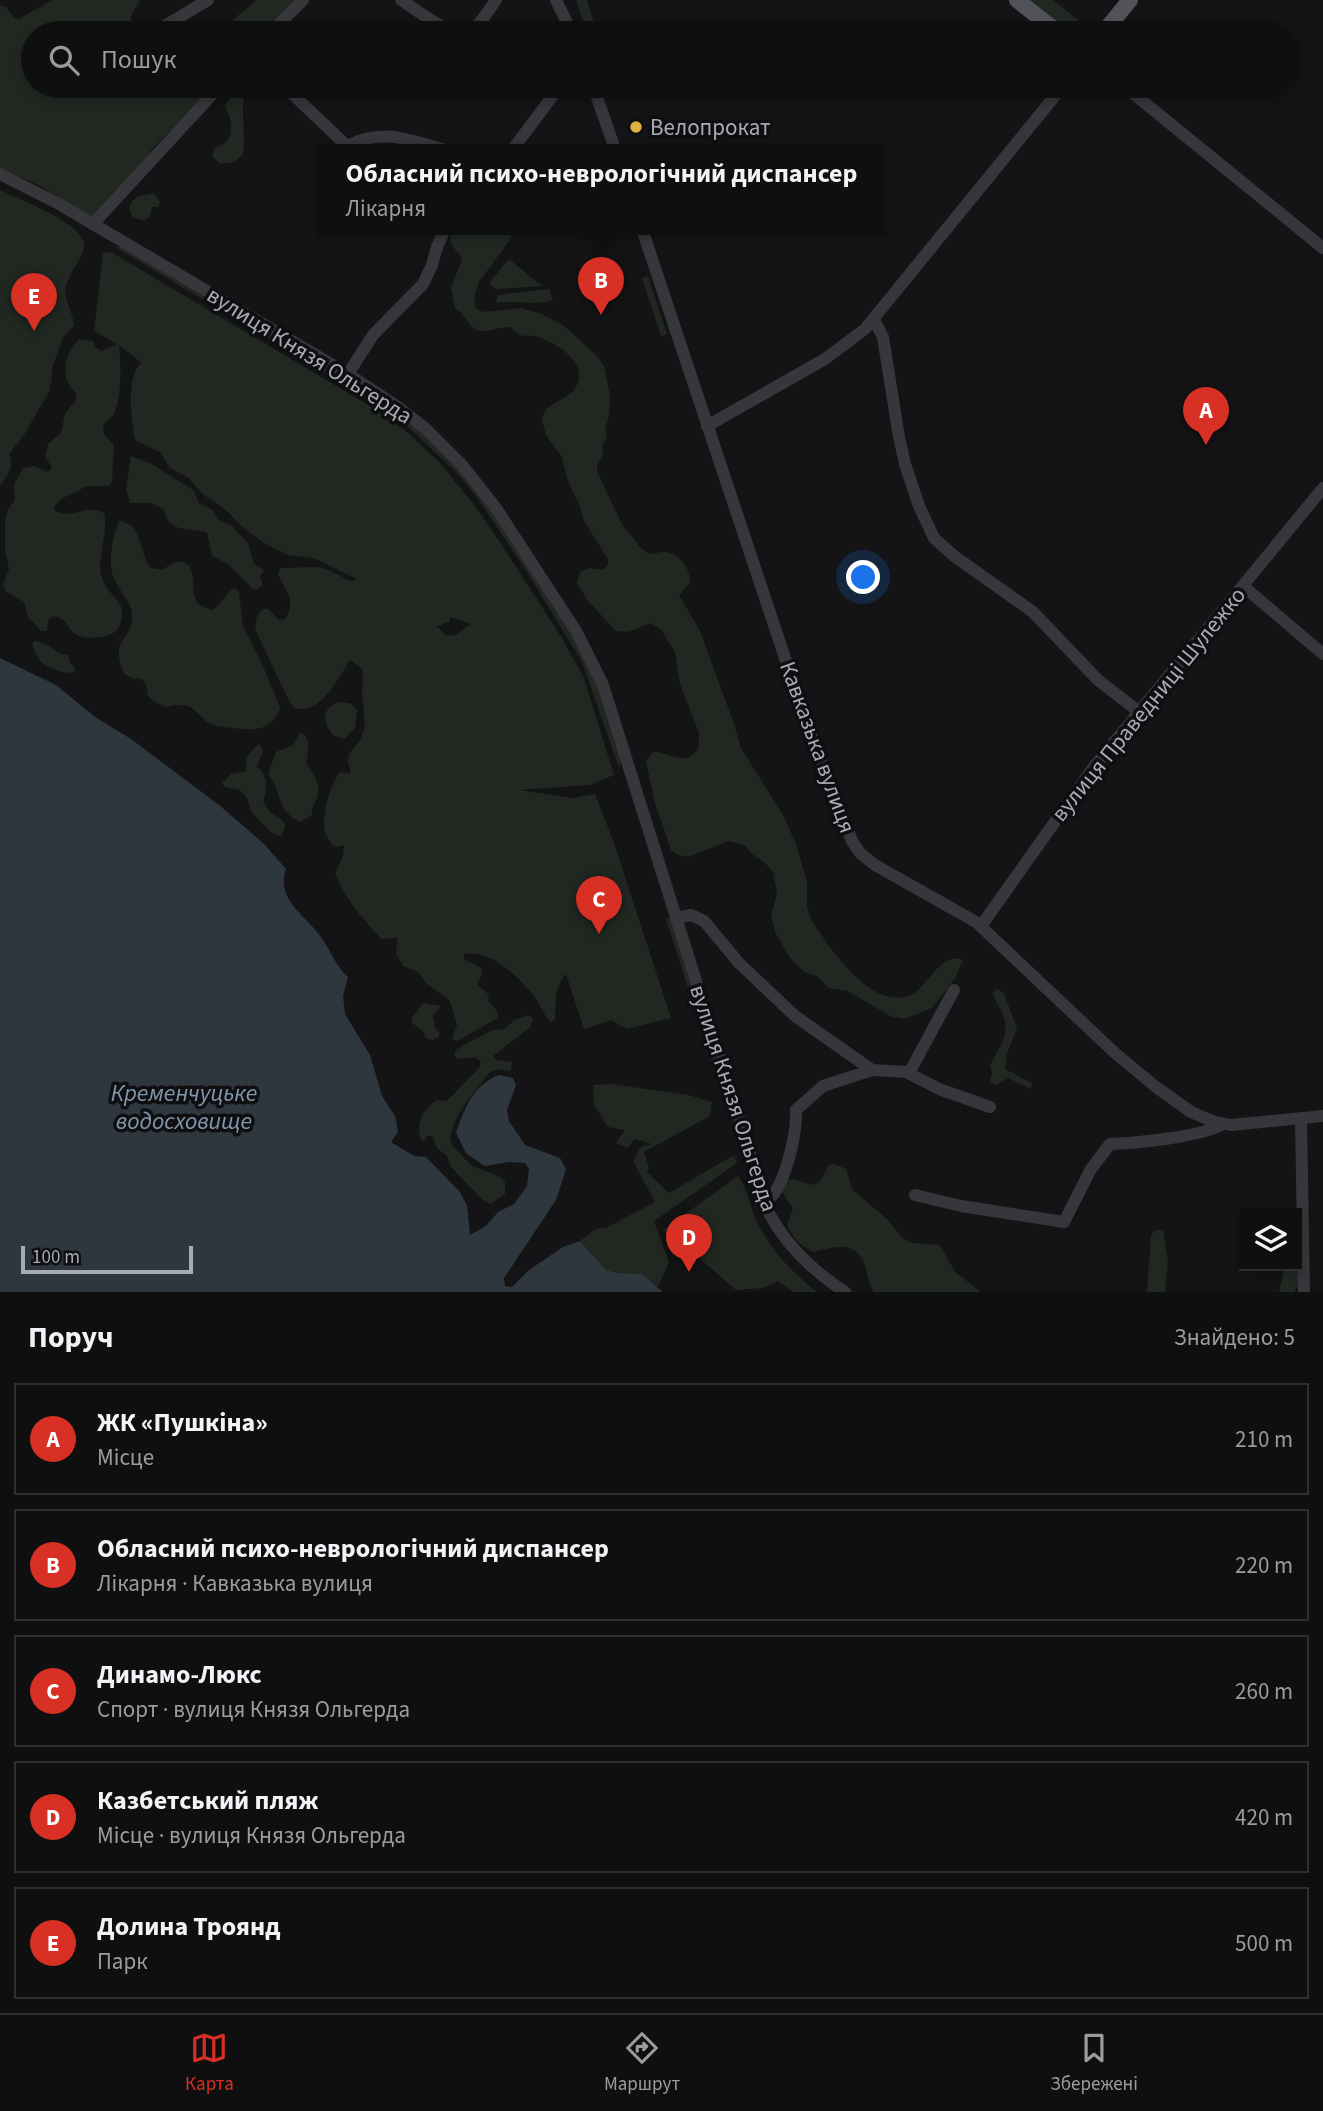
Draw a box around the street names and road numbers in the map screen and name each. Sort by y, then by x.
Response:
street label: вулиця Князя Ольгерда [201,279,419,432]
street label: вулиця Праведниці Шулежко [1043,580,1254,829]
street label: Кавказька вулиця [771,657,864,838]
street label: вулиця Князя Ольгерда [681,980,786,1216]

